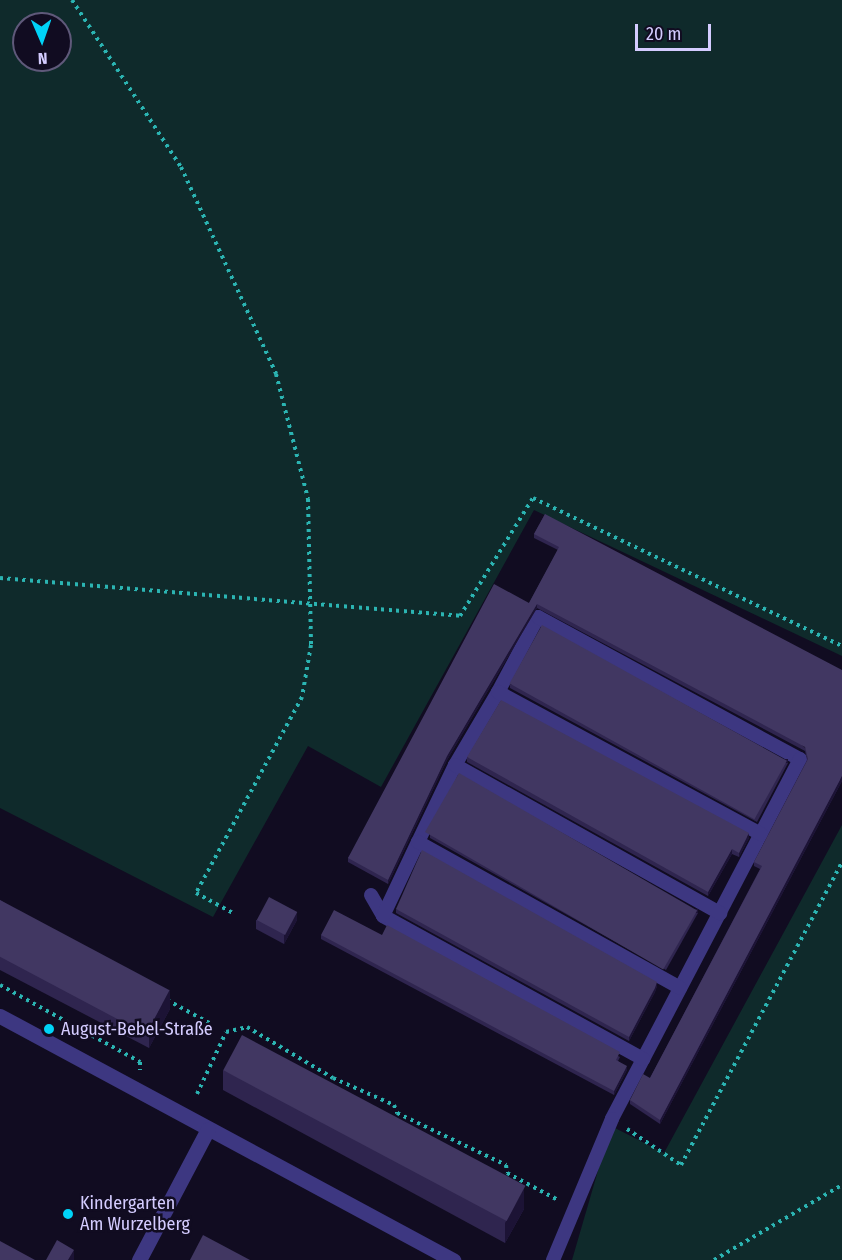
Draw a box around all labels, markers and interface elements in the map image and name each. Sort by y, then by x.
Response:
north arrow [12,12,72,72]
scale bar [638,12,714,50]
text: 20 m [646,23,681,45]
text: N [37,49,48,68]
place label: August-Bebel-Straße [61,1018,213,1040]
marker: August-Bebel-Straße [42,1022,56,1036]
place label: Kindergarten Am Wurzelberg [80,1193,190,1236]
marker: Kindergarten Am Wurzelberg [61,1207,75,1221]

